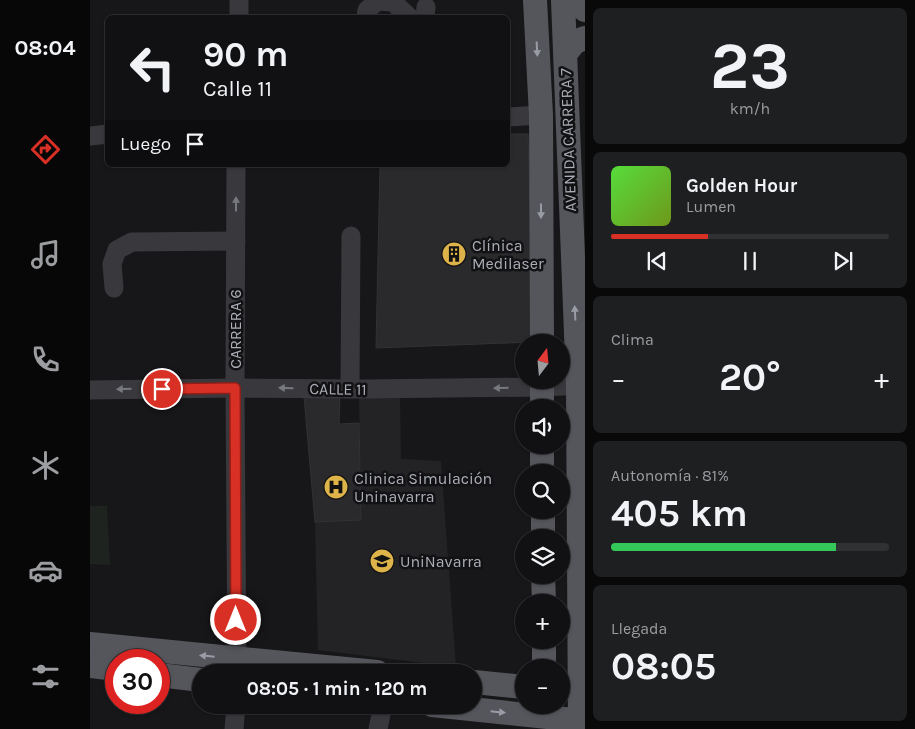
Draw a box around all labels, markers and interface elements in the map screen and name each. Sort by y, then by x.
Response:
text: 23 [710,28,790,104]
text: 90 m [203,34,289,75]
text: 08:04 [14,35,76,61]
icon: left [120,35,185,100]
one-way arrow [534,41,542,57]
street label: AVENIDA CARRERA 7 [556,67,580,212]
text: Calle 11 [203,76,272,102]
text: km/h [730,99,770,118]
icon: arrive [181,130,209,158]
icon: directions [28,132,63,167]
text: Luego [120,133,171,155]
text: Golden Hour [686,175,797,197]
one-way arrow [232,196,240,212]
text: Lumen [686,197,736,216]
one-way arrow [537,203,545,219]
place label: Clínica Medilaser [472,236,544,273]
icon: music [28,237,63,272]
building icon: Clínica Medilaser [441,241,467,267]
icon: previous [643,247,671,275]
icon: pause [736,247,764,275]
icon: next [829,247,857,275]
street label: CARRERA 6 [226,289,245,369]
one-way arrow [571,305,579,321]
text: Clima [611,330,654,349]
north arrow [515,334,570,389]
map controls [515,334,570,714]
icon: phone [28,342,63,377]
text: 20° [719,355,781,400]
text: − [611,362,626,395]
text: + [874,362,889,395]
pin [141,368,183,410]
icon: arrive [148,375,176,403]
street label: CALLE 11 [309,379,367,399]
one-way arrow [278,384,294,392]
one-way arrow [493,384,509,392]
one-way arrow [116,385,132,393]
button: sound [515,399,570,454]
icon: climate [28,448,63,483]
button: search [515,464,570,519]
text: Autonomía · 81% [611,466,729,485]
place label: Clinica Simulación Uninavarra [354,469,492,506]
hospital icon: Clinica Simulación Uninavarra [323,474,349,500]
text: 405 km [611,491,748,536]
button: layers [515,529,570,584]
school or university icon: UniNavarra [369,548,395,574]
place label: UniNavarra [400,552,482,571]
icon: car [28,553,63,588]
position arrow [209,593,261,645]
button: + [515,594,570,649]
text: Llegada [611,619,667,638]
text: 08:05 [611,644,716,689]
speed limit sign: 30 [105,649,170,714]
one-way arrow [199,651,215,659]
icon: filters [28,659,63,694]
button: − [515,659,570,714]
text: 08:05 · 1 min · 120 m [247,678,427,700]
one-way arrow [490,708,506,716]

